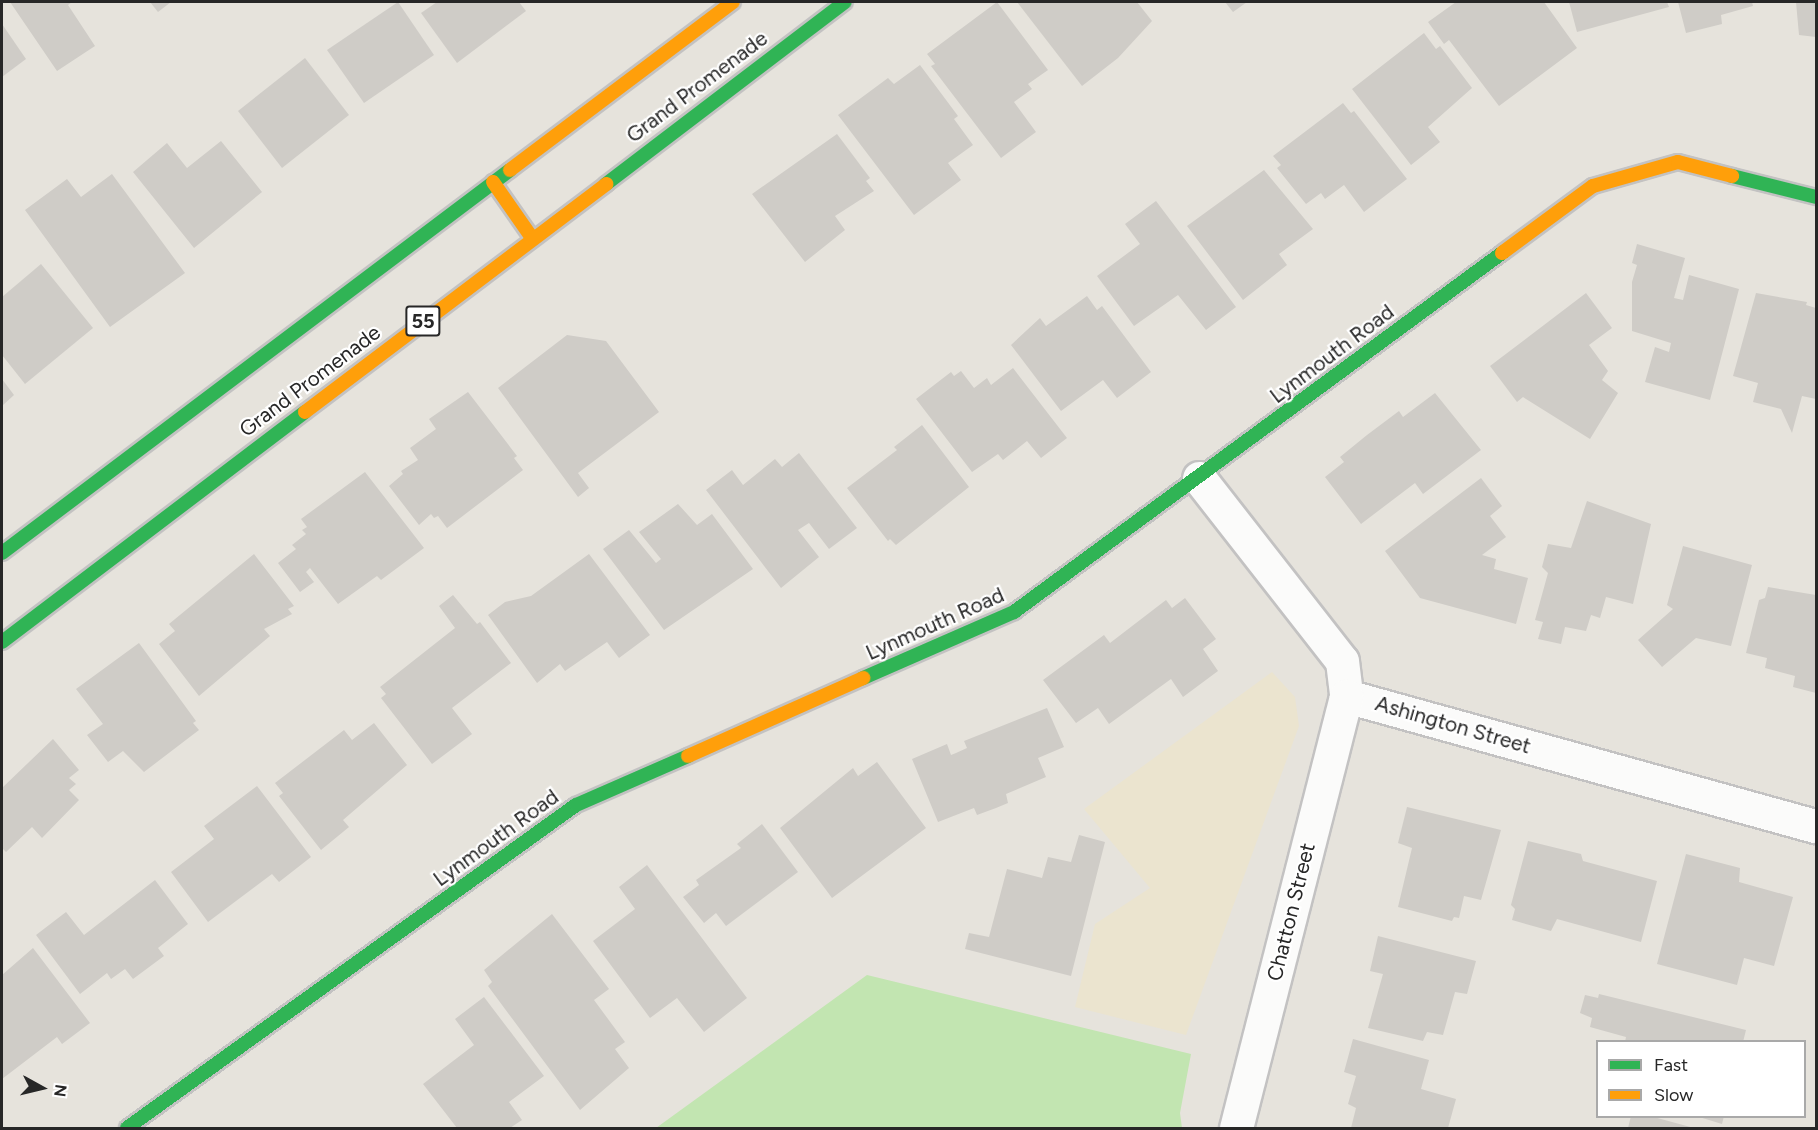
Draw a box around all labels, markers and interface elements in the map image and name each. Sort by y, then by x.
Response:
street label: Grand Promenade [622,26,772,148]
street label: Lynmouth Road [1265,299,1399,409]
road number: 55 [405,304,441,338]
street label: Grand Promenade [235,320,385,442]
street label: Lynmouth Road [862,582,1008,666]
street label: Ashington Street [1372,691,1534,759]
street label: Lynmouth Road [429,784,563,892]
street label: Chatton Street [1262,840,1320,984]
legend [1596,1040,1806,1118]
text: Fast [1654,1054,1688,1076]
north arrow [12,1058,72,1118]
text: N [50,1083,71,1098]
text: Slow [1654,1084,1693,1106]

